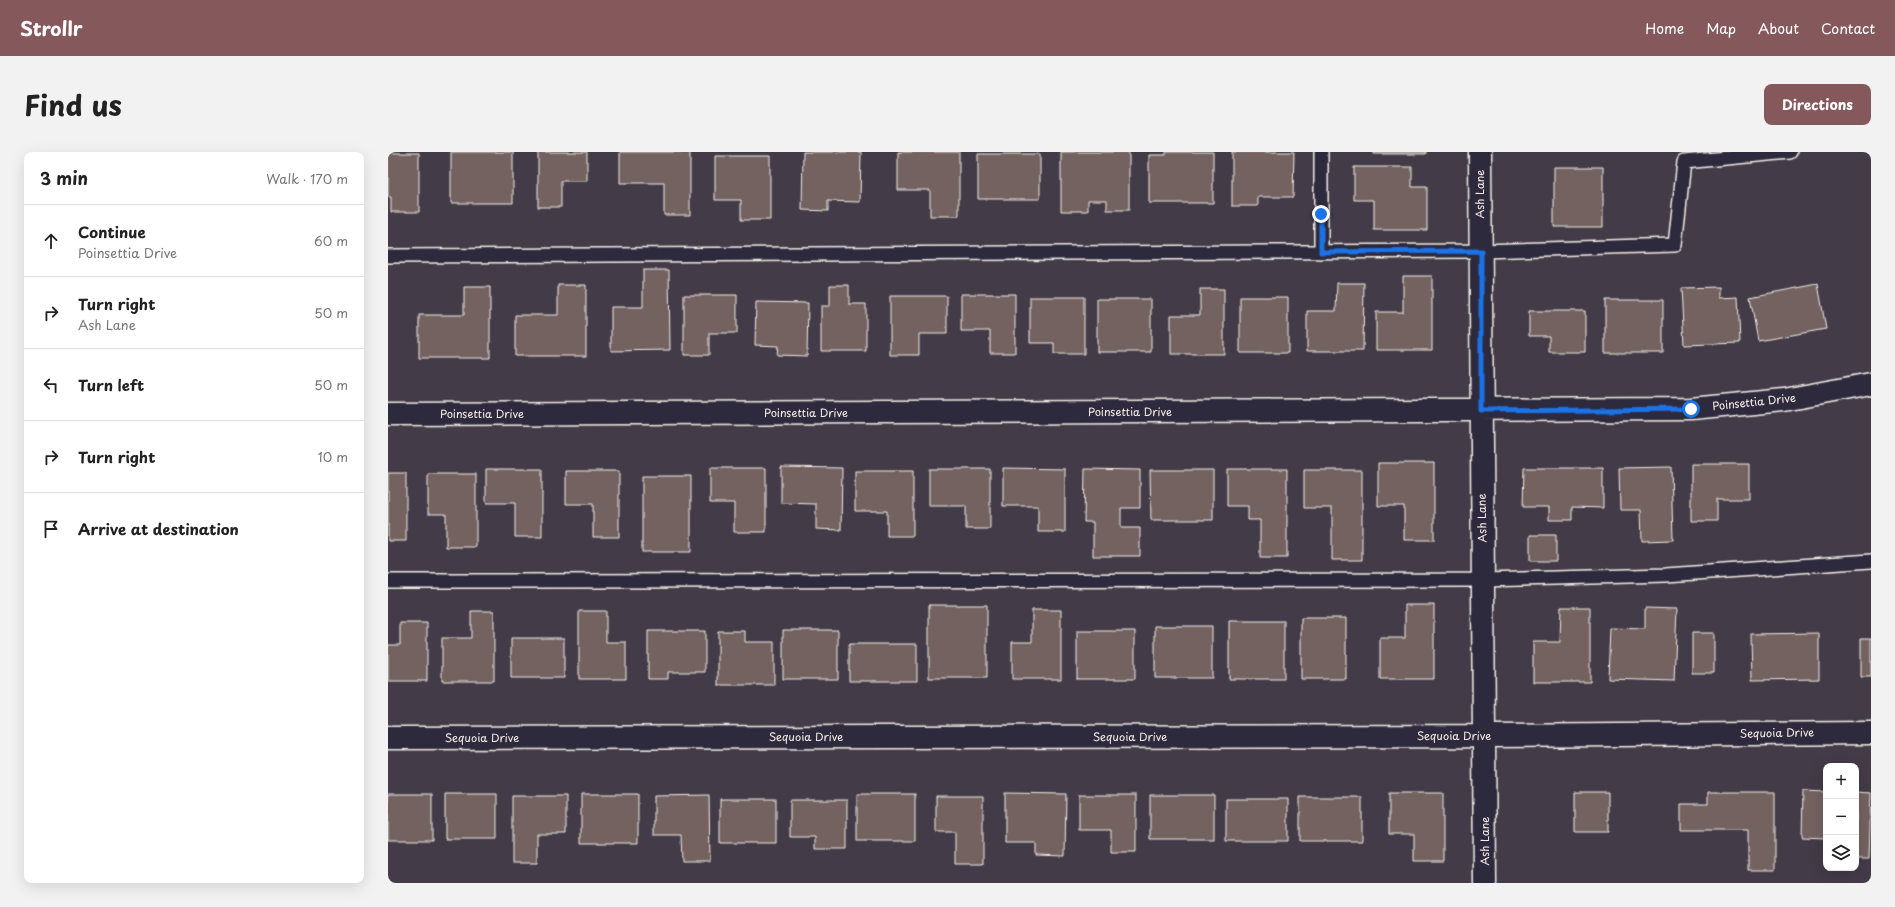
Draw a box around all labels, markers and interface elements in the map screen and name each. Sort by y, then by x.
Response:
text: Strollr [20,14,83,42]
text: Home [1645,18,1684,39]
text: Map [1706,18,1736,39]
text: About [1758,18,1799,39]
text: Contact [1821,18,1875,39]
text: Find us [24,83,122,126]
button: Directions [1764,84,1871,125]
text: 3 min [40,165,88,191]
text: Walk · 170 m [266,169,348,188]
street label: Ash Lane [1471,169,1488,219]
route end [1312,205,1330,223]
text: Continue [78,220,146,243]
icon: ahead [40,230,62,252]
text: 60 m [314,231,348,250]
text: Poinsettia Drive [78,243,177,262]
text: Turn right [78,292,155,315]
icon: right [40,302,62,324]
text: 50 m [314,303,348,322]
text: Ash Lane [78,315,136,334]
text: Turn left [78,373,144,396]
icon: left [40,374,62,396]
text: 50 m [314,375,348,394]
street label: Poinsettia Drive [1711,389,1797,414]
route start [1682,400,1700,418]
street label: Poinsettia Drive [1088,403,1172,420]
street label: Poinsettia Drive [764,404,848,421]
street label: Poinsettia Drive [440,405,524,422]
text: Turn right [78,445,155,468]
icon: right [40,446,62,468]
text: 10 m [318,447,348,466]
street label: Ash Lane [1473,493,1490,543]
text: Arrive at destination [78,517,239,540]
icon: arrive [40,518,62,540]
street label: Sequoia Drive [1740,723,1814,742]
street label: Sequoia Drive [1417,727,1491,744]
street label: Sequoia Drive [769,728,843,745]
street label: Sequoia Drive [1093,728,1167,745]
street label: Sequoia Drive [445,729,519,746]
map controls [1823,763,1859,871]
button: + [1823,763,1859,799]
button: − [1823,799,1859,835]
street label: Ash Lane [1476,816,1493,866]
button: layers [1823,835,1859,871]

